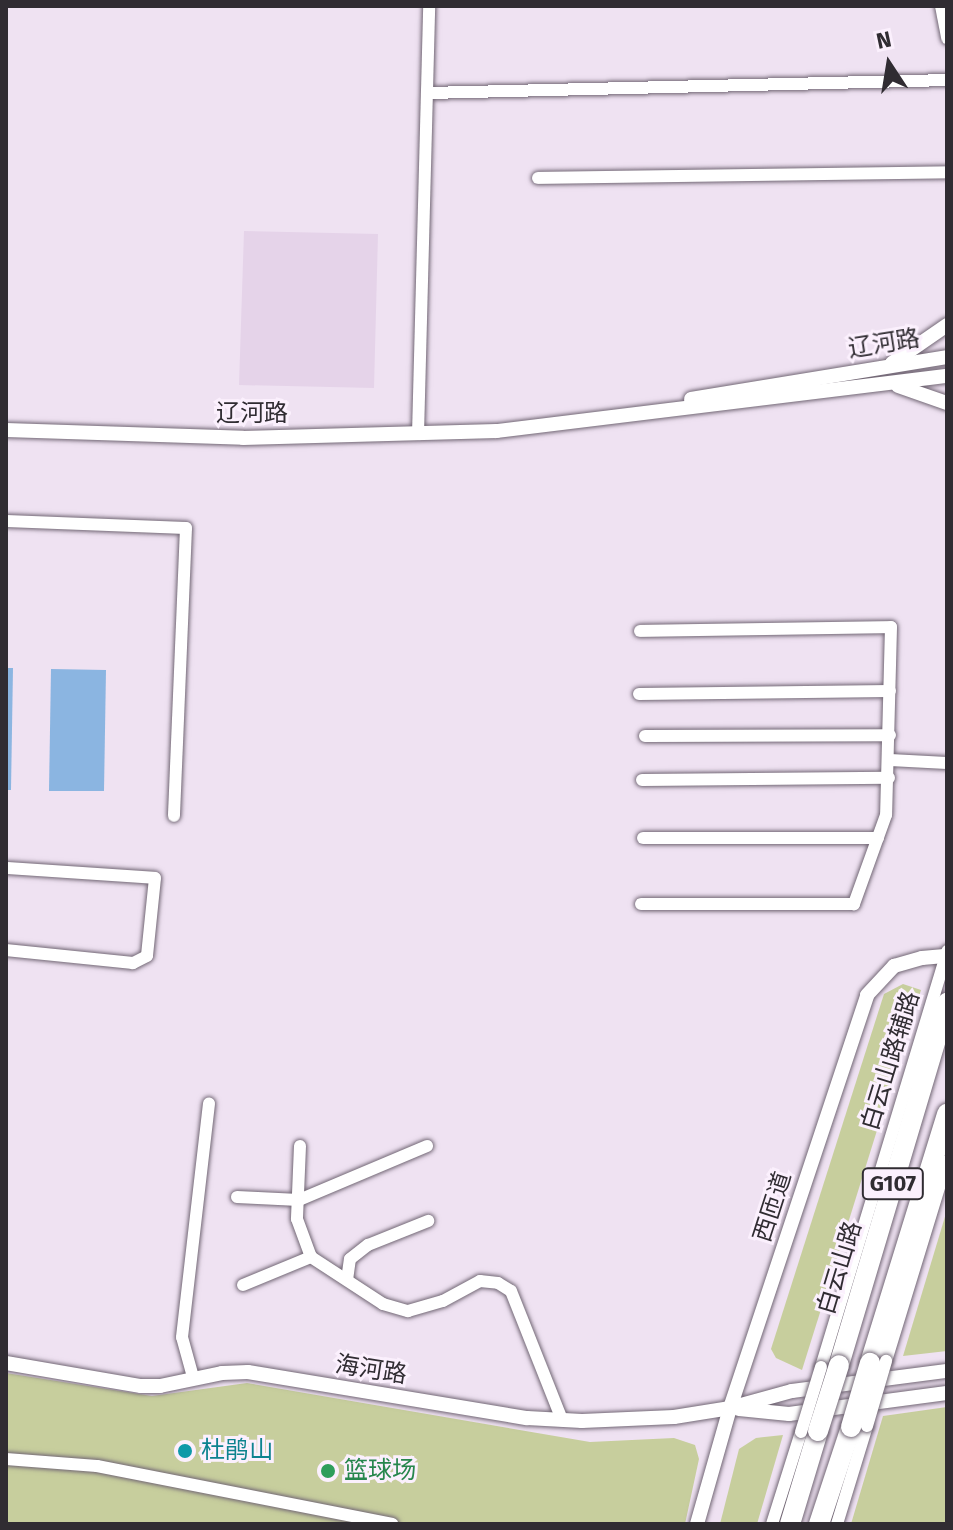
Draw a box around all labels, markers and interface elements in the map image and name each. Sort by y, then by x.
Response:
north arrow [849,24,929,104]
text: N [874,25,894,55]
street label: 辽河路 [846,324,922,364]
street label: 辽河路 [216,400,288,428]
street label: 白云山路辅路 [856,988,926,1134]
road number: G107 [861,1166,925,1202]
street label: 西匝道 [748,1168,798,1246]
street label: 白云山路 [812,1218,868,1318]
street label: 海河路 [333,1350,409,1390]
place label: 杜鹃山 [201,1437,273,1465]
marker: 杜鹃山 [176,1442,194,1460]
place label: 篮球场 [344,1457,416,1485]
marker: 篮球场 [319,1462,337,1480]

